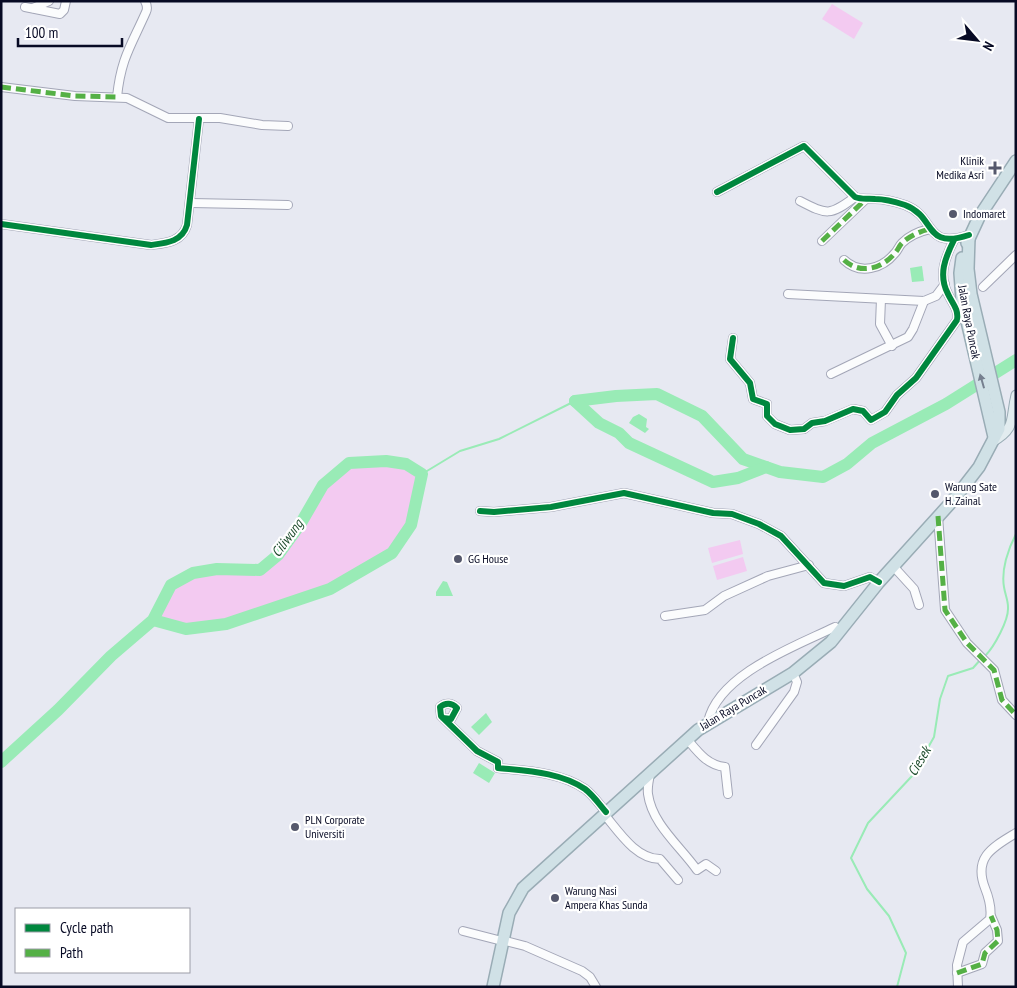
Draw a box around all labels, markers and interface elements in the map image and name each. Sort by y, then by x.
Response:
scale bar [18,15,121,47]
north arrow [952,15,1002,65]
text: 100 m [25,23,58,42]
text: N [979,39,998,54]
place label: Klinik Medika Asri [936,153,984,182]
marker: Klinik Medika Asri [988,161,1002,175]
place label: Indomaret [963,206,1006,221]
marker: Indomaret [947,208,959,220]
street label: Jalan Raya Puncak [955,283,984,360]
one-way arrow [978,374,986,389]
place label: Warung Sate H. Zainal [945,479,997,508]
marker: Warung Sate H. Zainal [929,488,941,500]
water label: Ciliwung [267,515,307,560]
place label: GG House [468,551,508,566]
marker: GG House [452,553,464,565]
street label: Jalan Raya Puncak [696,682,769,734]
water label: Ciesek [903,742,936,779]
place label: PLN Corporate Universiti [305,812,365,841]
marker: PLN Corporate Universiti [289,821,301,833]
place label: Warung Nasi Ampera Khas Sunda [565,883,648,912]
marker: Warung Nasi Ampera Khas Sunda [549,892,561,904]
legend [15,908,190,973]
text: Cycle path [60,918,113,937]
text: Path [60,943,83,962]

